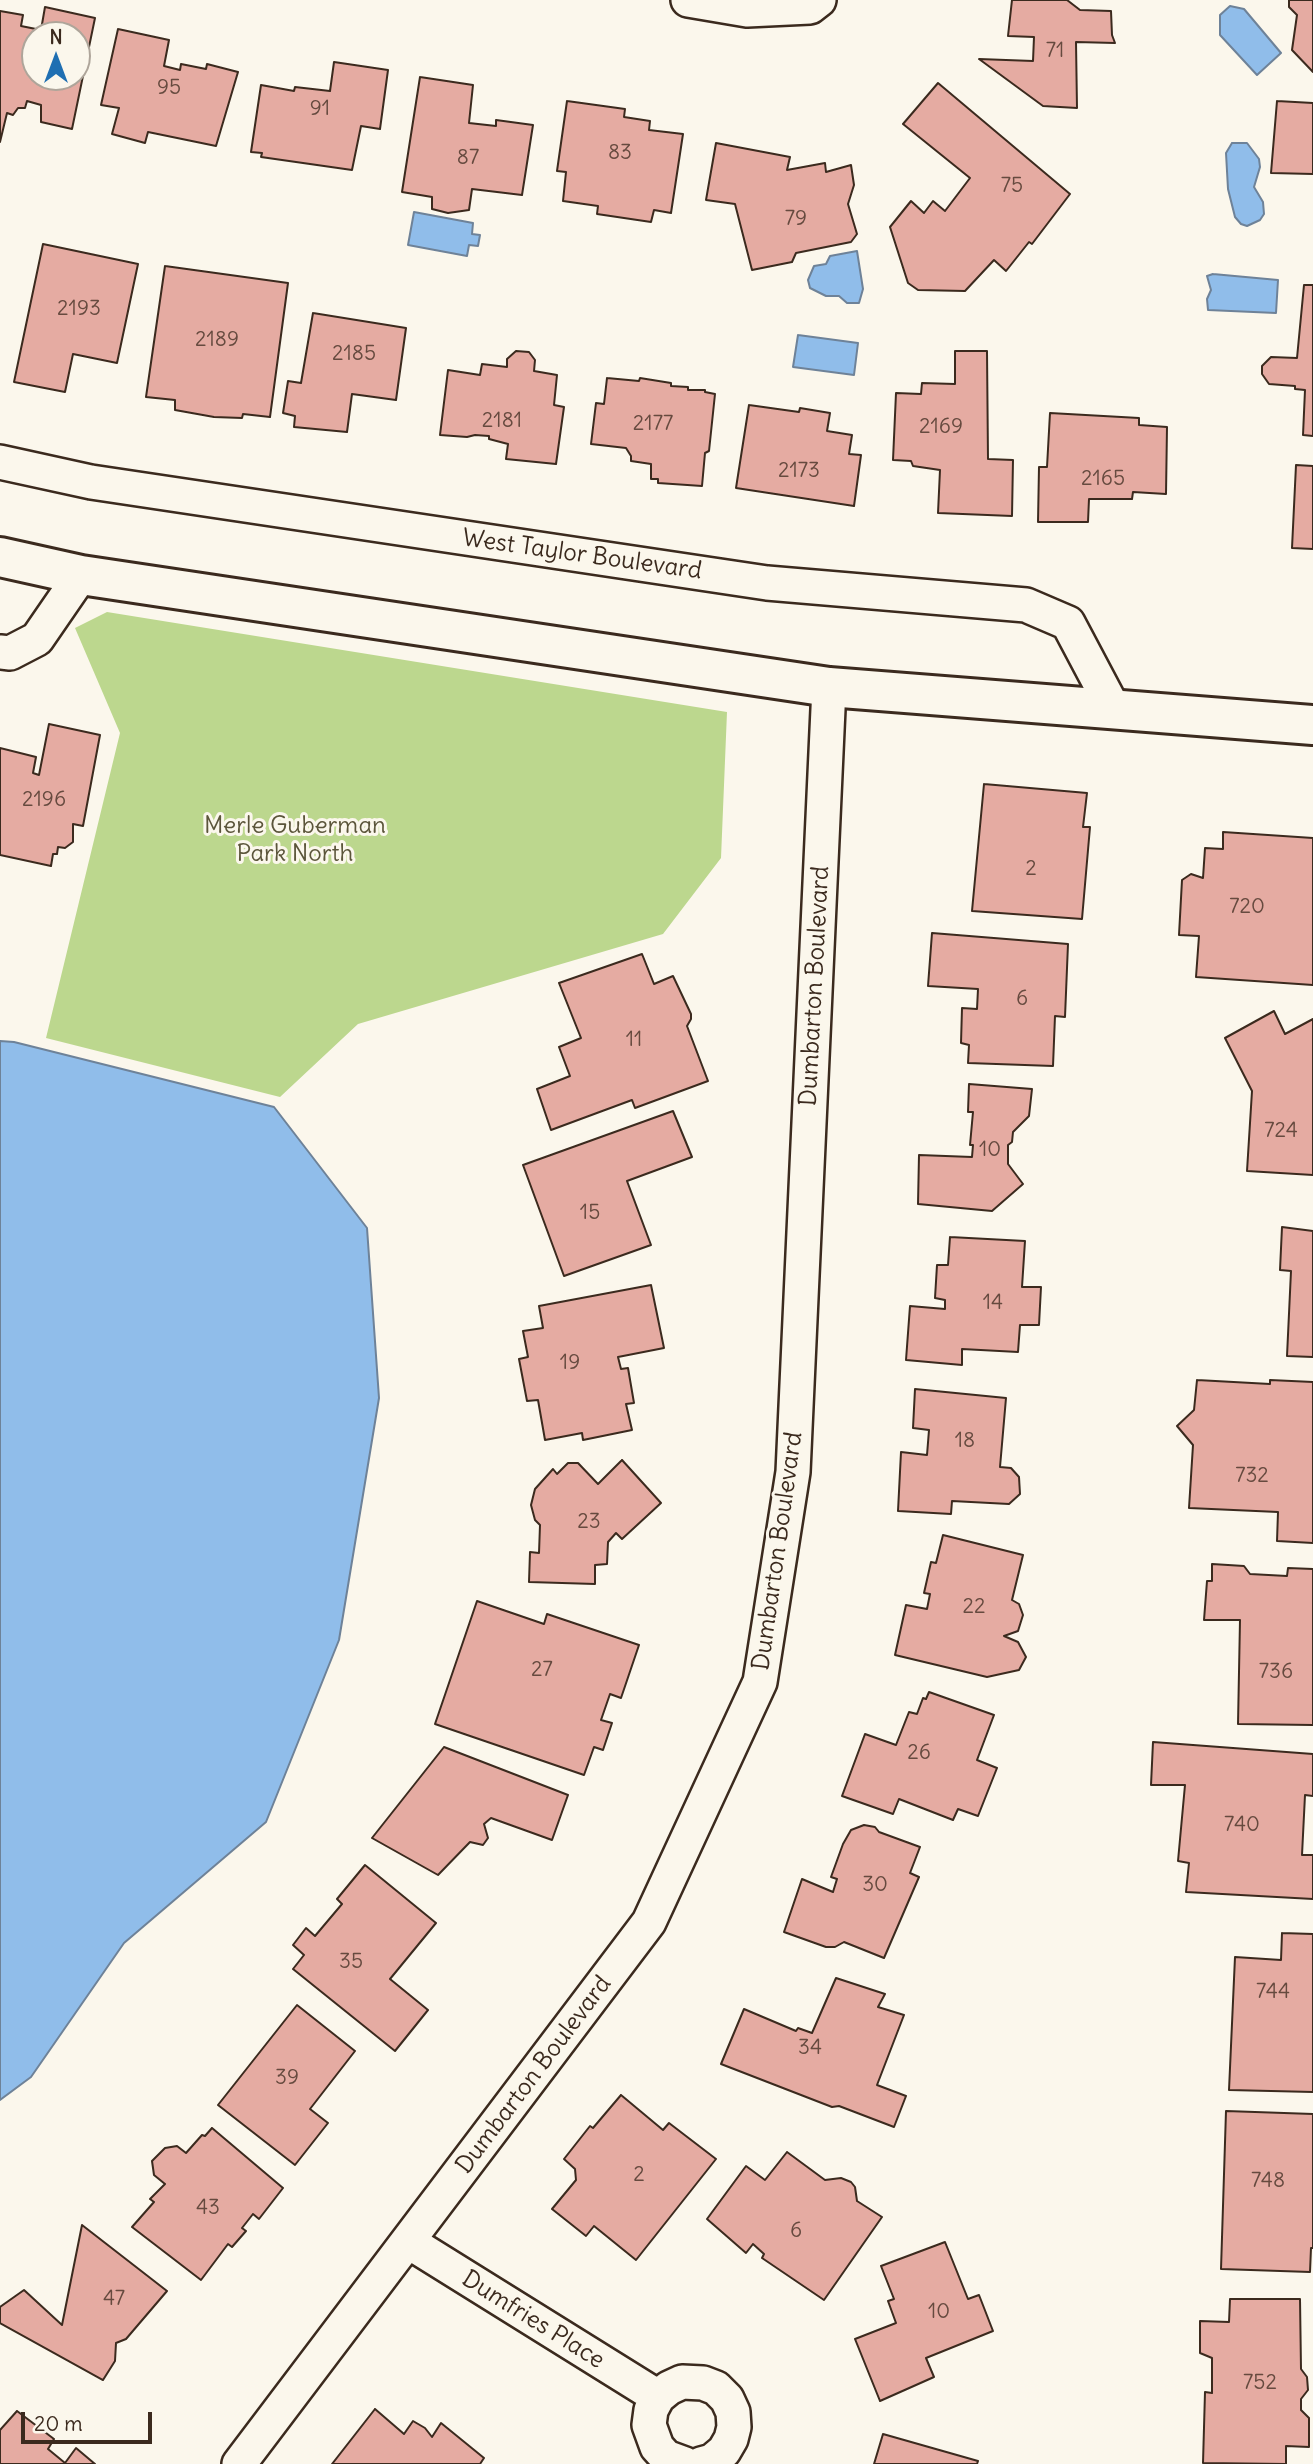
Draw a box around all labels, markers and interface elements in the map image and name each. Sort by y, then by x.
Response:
north arrow [21,21,91,91]
text: N [49,25,63,49]
house number: 71 [1046,38,1064,64]
house number: 95 [157,75,181,101]
house number: 91 [310,96,330,122]
house number: 83 [608,140,632,166]
house number: 87 [457,145,479,171]
house number: 75 [1001,173,1023,199]
house number: 79 [785,206,807,232]
house number: 2193 [57,296,101,322]
house number: 2189 [195,327,239,353]
house number: 2185 [332,341,376,367]
house number: 2181 [482,408,522,434]
house number: 2177 [633,411,673,437]
house number: 2169 [919,414,963,440]
house number: 2173 [778,458,820,484]
house number: 2165 [1081,466,1125,492]
street label: West Taylor Boulevard [460,524,704,586]
house number: 2196 [22,787,66,813]
park label: Merle Guberman Park North [204,812,386,868]
house number: 2 [1025,856,1037,882]
street label: Dumbarton Boulevard [794,865,836,1107]
house number: 720 [1229,894,1265,920]
house number: 6 [1016,986,1028,1012]
house number: 11 [626,1027,642,1053]
house number: 724 [1264,1118,1298,1144]
house number: 10 [979,1137,1001,1163]
house number: 15 [580,1200,600,1226]
house number: 14 [983,1290,1003,1316]
house number: 19 [560,1350,580,1376]
house number: 18 [955,1428,975,1454]
street label: Dumbarton Boulevard [747,1430,809,1672]
house number: 732 [1235,1463,1269,1489]
house number: 23 [577,1509,601,1535]
house number: 22 [962,1594,986,1620]
house number: 27 [531,1657,553,1683]
house number: 736 [1259,1659,1293,1685]
house number: 26 [907,1740,931,1766]
house number: 740 [1224,1812,1260,1838]
house number: 30 [862,1872,888,1898]
house number: 35 [339,1949,363,1975]
street label: Dumbarton Boulevard [450,1970,618,2180]
house number: 744 [1256,1979,1290,2005]
house number: 34 [798,2035,822,2061]
house number: 39 [275,2065,299,2091]
house number: 2 [633,2162,645,2188]
house number: 748 [1251,2168,1285,2194]
house number: 43 [196,2195,220,2221]
house number: 6 [790,2218,802,2244]
street label: Dumfries Place [456,2265,610,2375]
house number: 47 [103,2286,125,2312]
house number: 10 [928,2299,950,2325]
house number: 752 [1243,2370,1277,2396]
scale bar [24,2398,156,2442]
text: 20 m [34,2410,83,2437]

